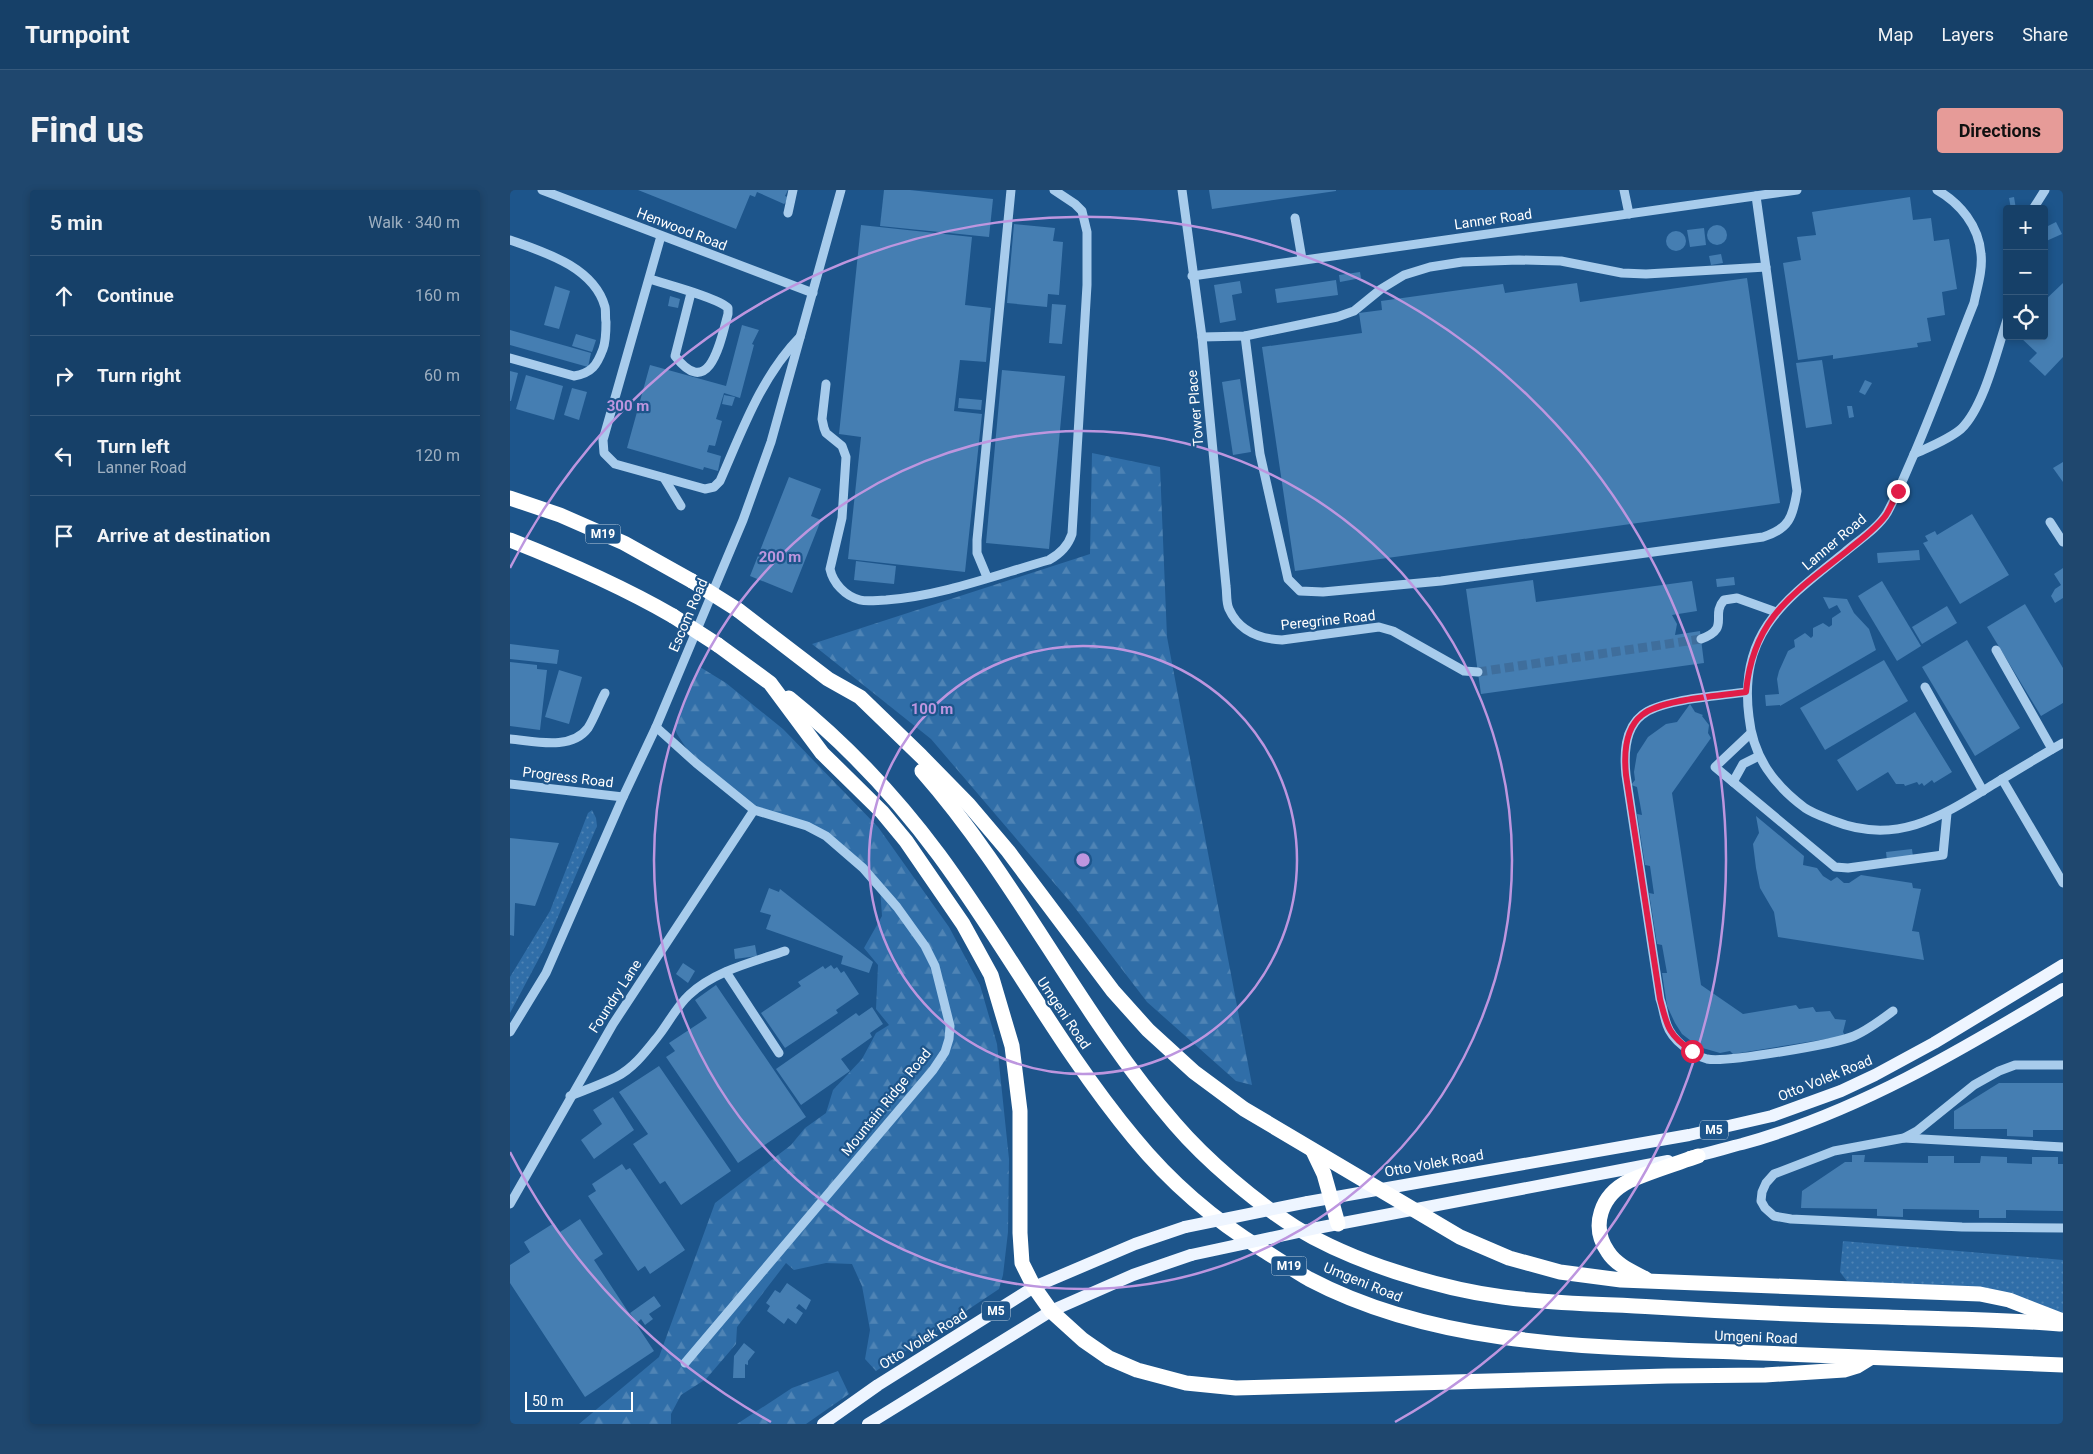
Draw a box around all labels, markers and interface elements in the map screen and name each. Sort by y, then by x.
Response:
text: Turnpoint [25,21,130,49]
text: Map [1878,24,1913,45]
text: Layers [1941,24,1994,45]
text: Share [2022,24,2068,45]
button: Directions [1937,108,2063,153]
text: Find us [30,110,144,151]
street label: Henwood Road [635,204,729,254]
map controls [2003,205,2048,340]
button: + [2003,205,2048,250]
street label: Lanner Road [1453,206,1533,232]
text: 5 min [50,211,103,235]
text: Walk · 340 m [368,213,460,232]
button: − [2003,250,2048,295]
icon: ahead [50,282,78,310]
text: Continue [97,284,174,307]
text: 160 m [415,286,460,305]
button: locate [2003,295,2048,340]
icon: right [50,362,78,390]
text: Turn right [97,364,181,387]
text: 60 m [424,366,460,385]
street label: Tower Place [1184,369,1206,447]
text: 300 m [607,397,649,415]
text: Turn left [97,435,170,458]
icon: left [50,442,78,470]
text: 120 m [415,446,460,465]
text: Lanner Road [97,458,187,477]
route end [1887,480,1910,503]
street label: Lanner Road [1799,511,1869,573]
icon: arrive [50,522,78,550]
text: Arrive at destination [97,524,270,547]
road number: M19 [586,524,620,544]
text: 200 m [759,548,801,566]
street label: Escom Road [665,576,711,654]
street label: Peregrine Road [1280,607,1376,633]
text: 100 m [911,700,953,718]
street label: Progress Road [522,763,614,791]
centre of rings [1074,851,1092,869]
street label: Foundry Lane [585,956,645,1036]
street label: Umgeni Road [1034,974,1094,1052]
route start [1681,1040,1704,1063]
street label: Mountain Ridge Road [838,1045,934,1159]
street label: Otto Volek Road [1776,1052,1874,1104]
road number: M5 [1700,1120,1728,1140]
street label: Otto Volek Road [1383,1146,1485,1180]
road number: M19 [1272,1256,1306,1276]
street label: Umgeni Road [1321,1259,1405,1305]
road number: M5 [982,1302,1010,1320]
street label: Otto Volek Road [876,1306,970,1372]
street label: Umgeni Road [1714,1328,1798,1346]
scale bar [525,1389,632,1412]
text: 50 m [532,1393,564,1409]

